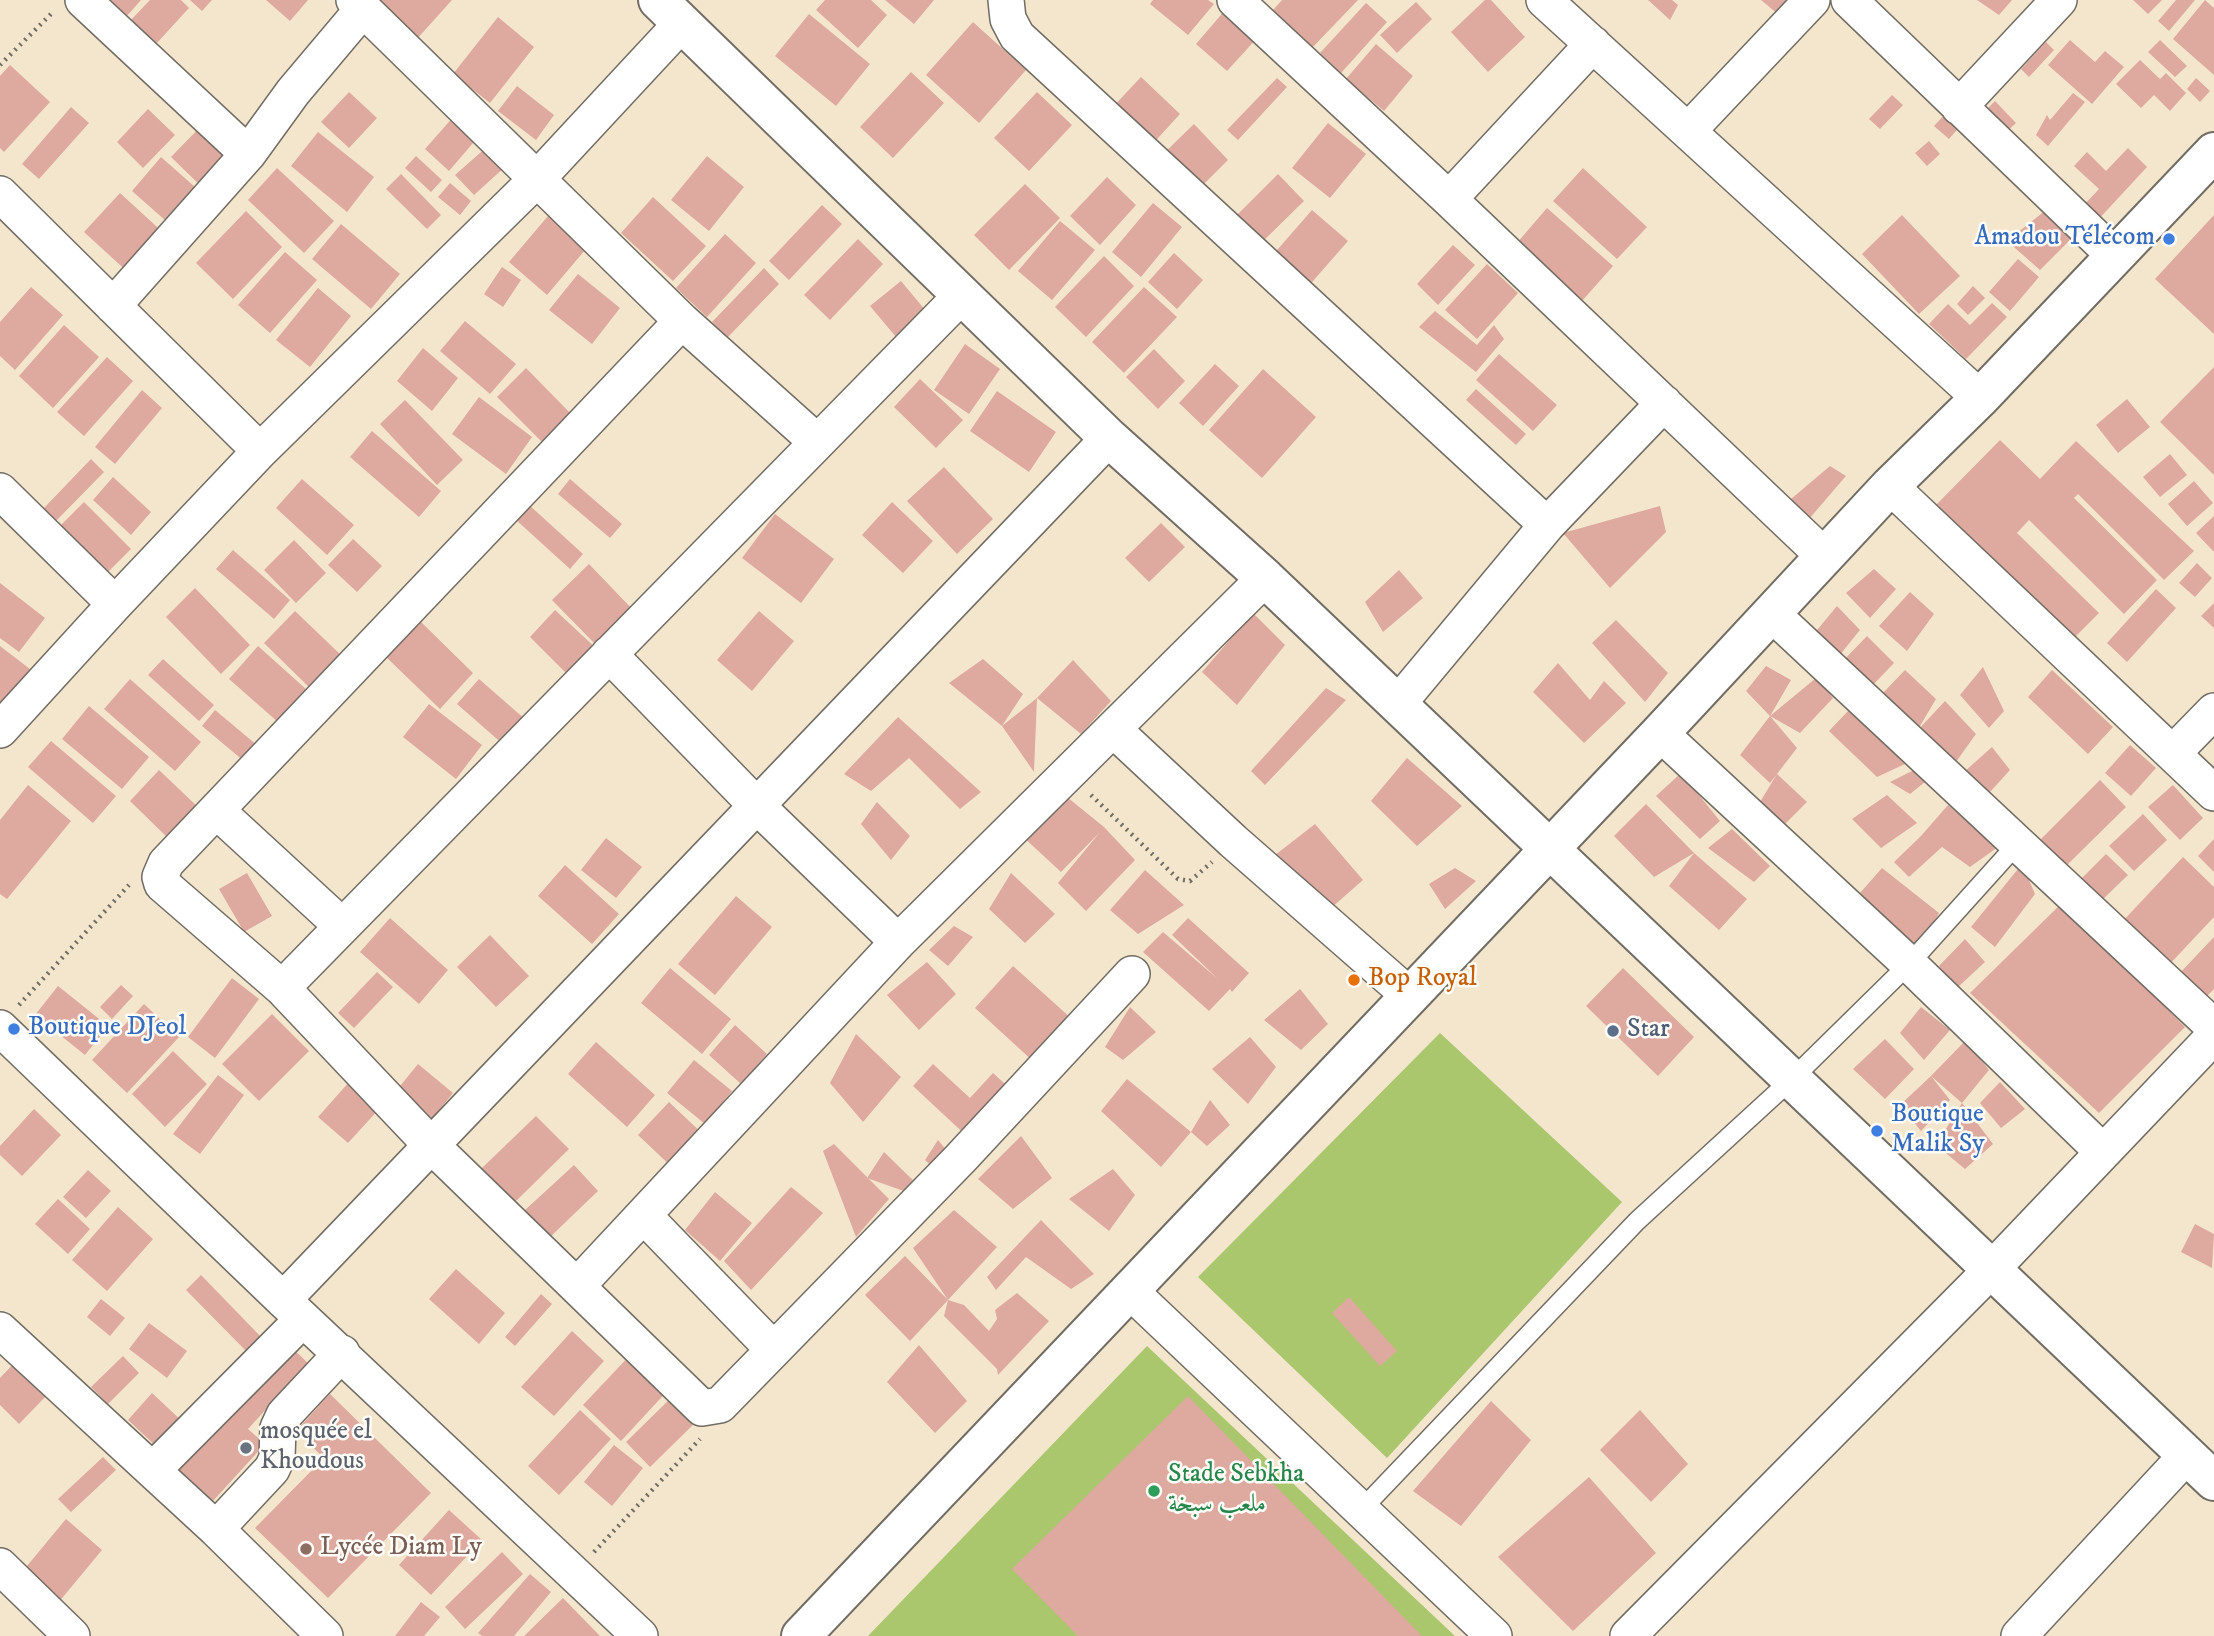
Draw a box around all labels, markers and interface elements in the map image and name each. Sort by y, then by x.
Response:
place label: Amadou Télécom [1974,223,2155,255]
marker: Amadou Télécom [2161,231,2177,247]
place label: Bop Royal [1368,964,1477,996]
marker: Bop Royal [1346,972,1362,988]
place label: Boutique DJeol [28,1013,186,1045]
place label: Star [1627,1015,1670,1047]
marker: Boutique DJeol [6,1021,22,1037]
marker: Star [1605,1023,1621,1039]
place label: Boutique Malik Sy [1891,1100,1985,1162]
marker: Boutique Malik Sy [1869,1123,1885,1139]
place label: mosquée el Khoudous [260,1417,372,1478]
marker: mosquée el Khoudous [238,1440,254,1456]
place label: Stade Sebkha ملعب سبخة [1168,1460,1304,1522]
marker: Stade Sebkha ملعب سبخة [1146,1483,1162,1499]
place label: Lycée Diam Ly [320,1533,482,1565]
marker: Lycée Diam Ly [298,1541,314,1557]

